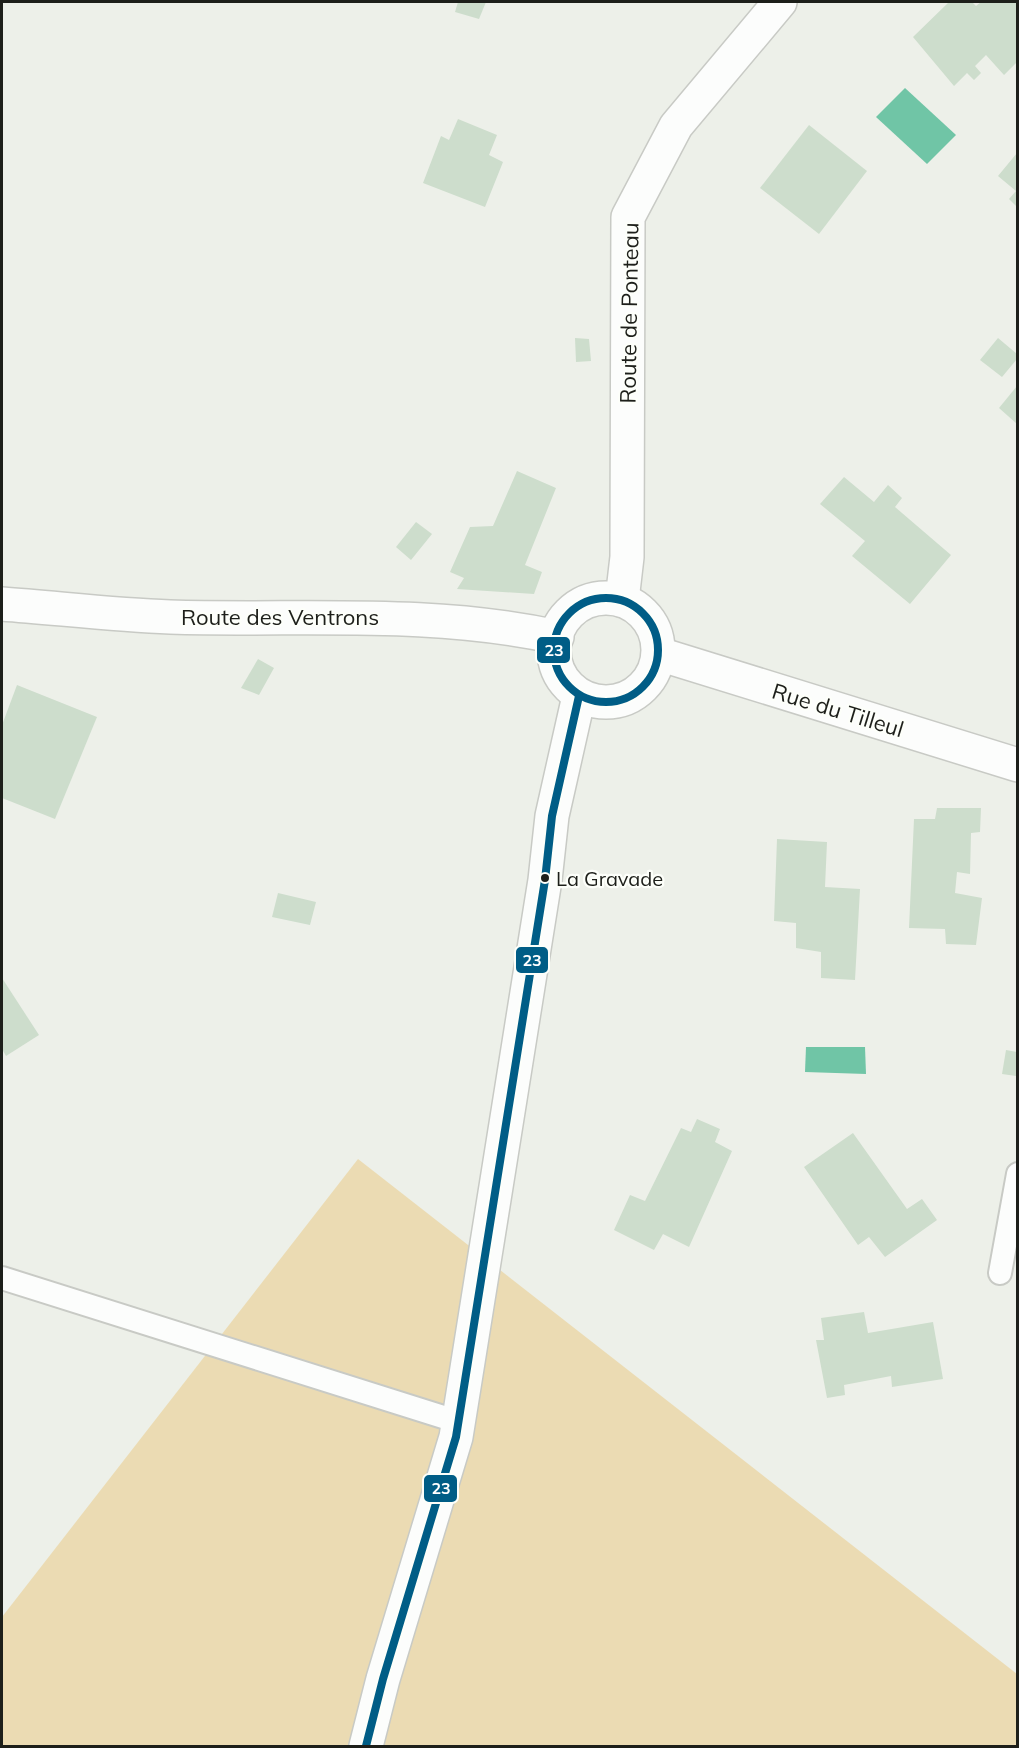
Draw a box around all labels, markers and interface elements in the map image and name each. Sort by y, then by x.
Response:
street label: Route de Ponteau [613,222,645,404]
street label: Route des Ventrons [181,603,379,631]
line badge: 23 [536,636,571,664]
text: 23 [544,640,564,660]
street label: Rue du Tilleul [769,677,907,743]
place label: La Gravade [556,866,663,891]
marker: La Gravade [539,872,551,884]
line badge: 23 [515,946,549,974]
text: 23 [522,950,542,970]
line badge: 23 [423,1474,458,1503]
text: 23 [431,1478,451,1498]

